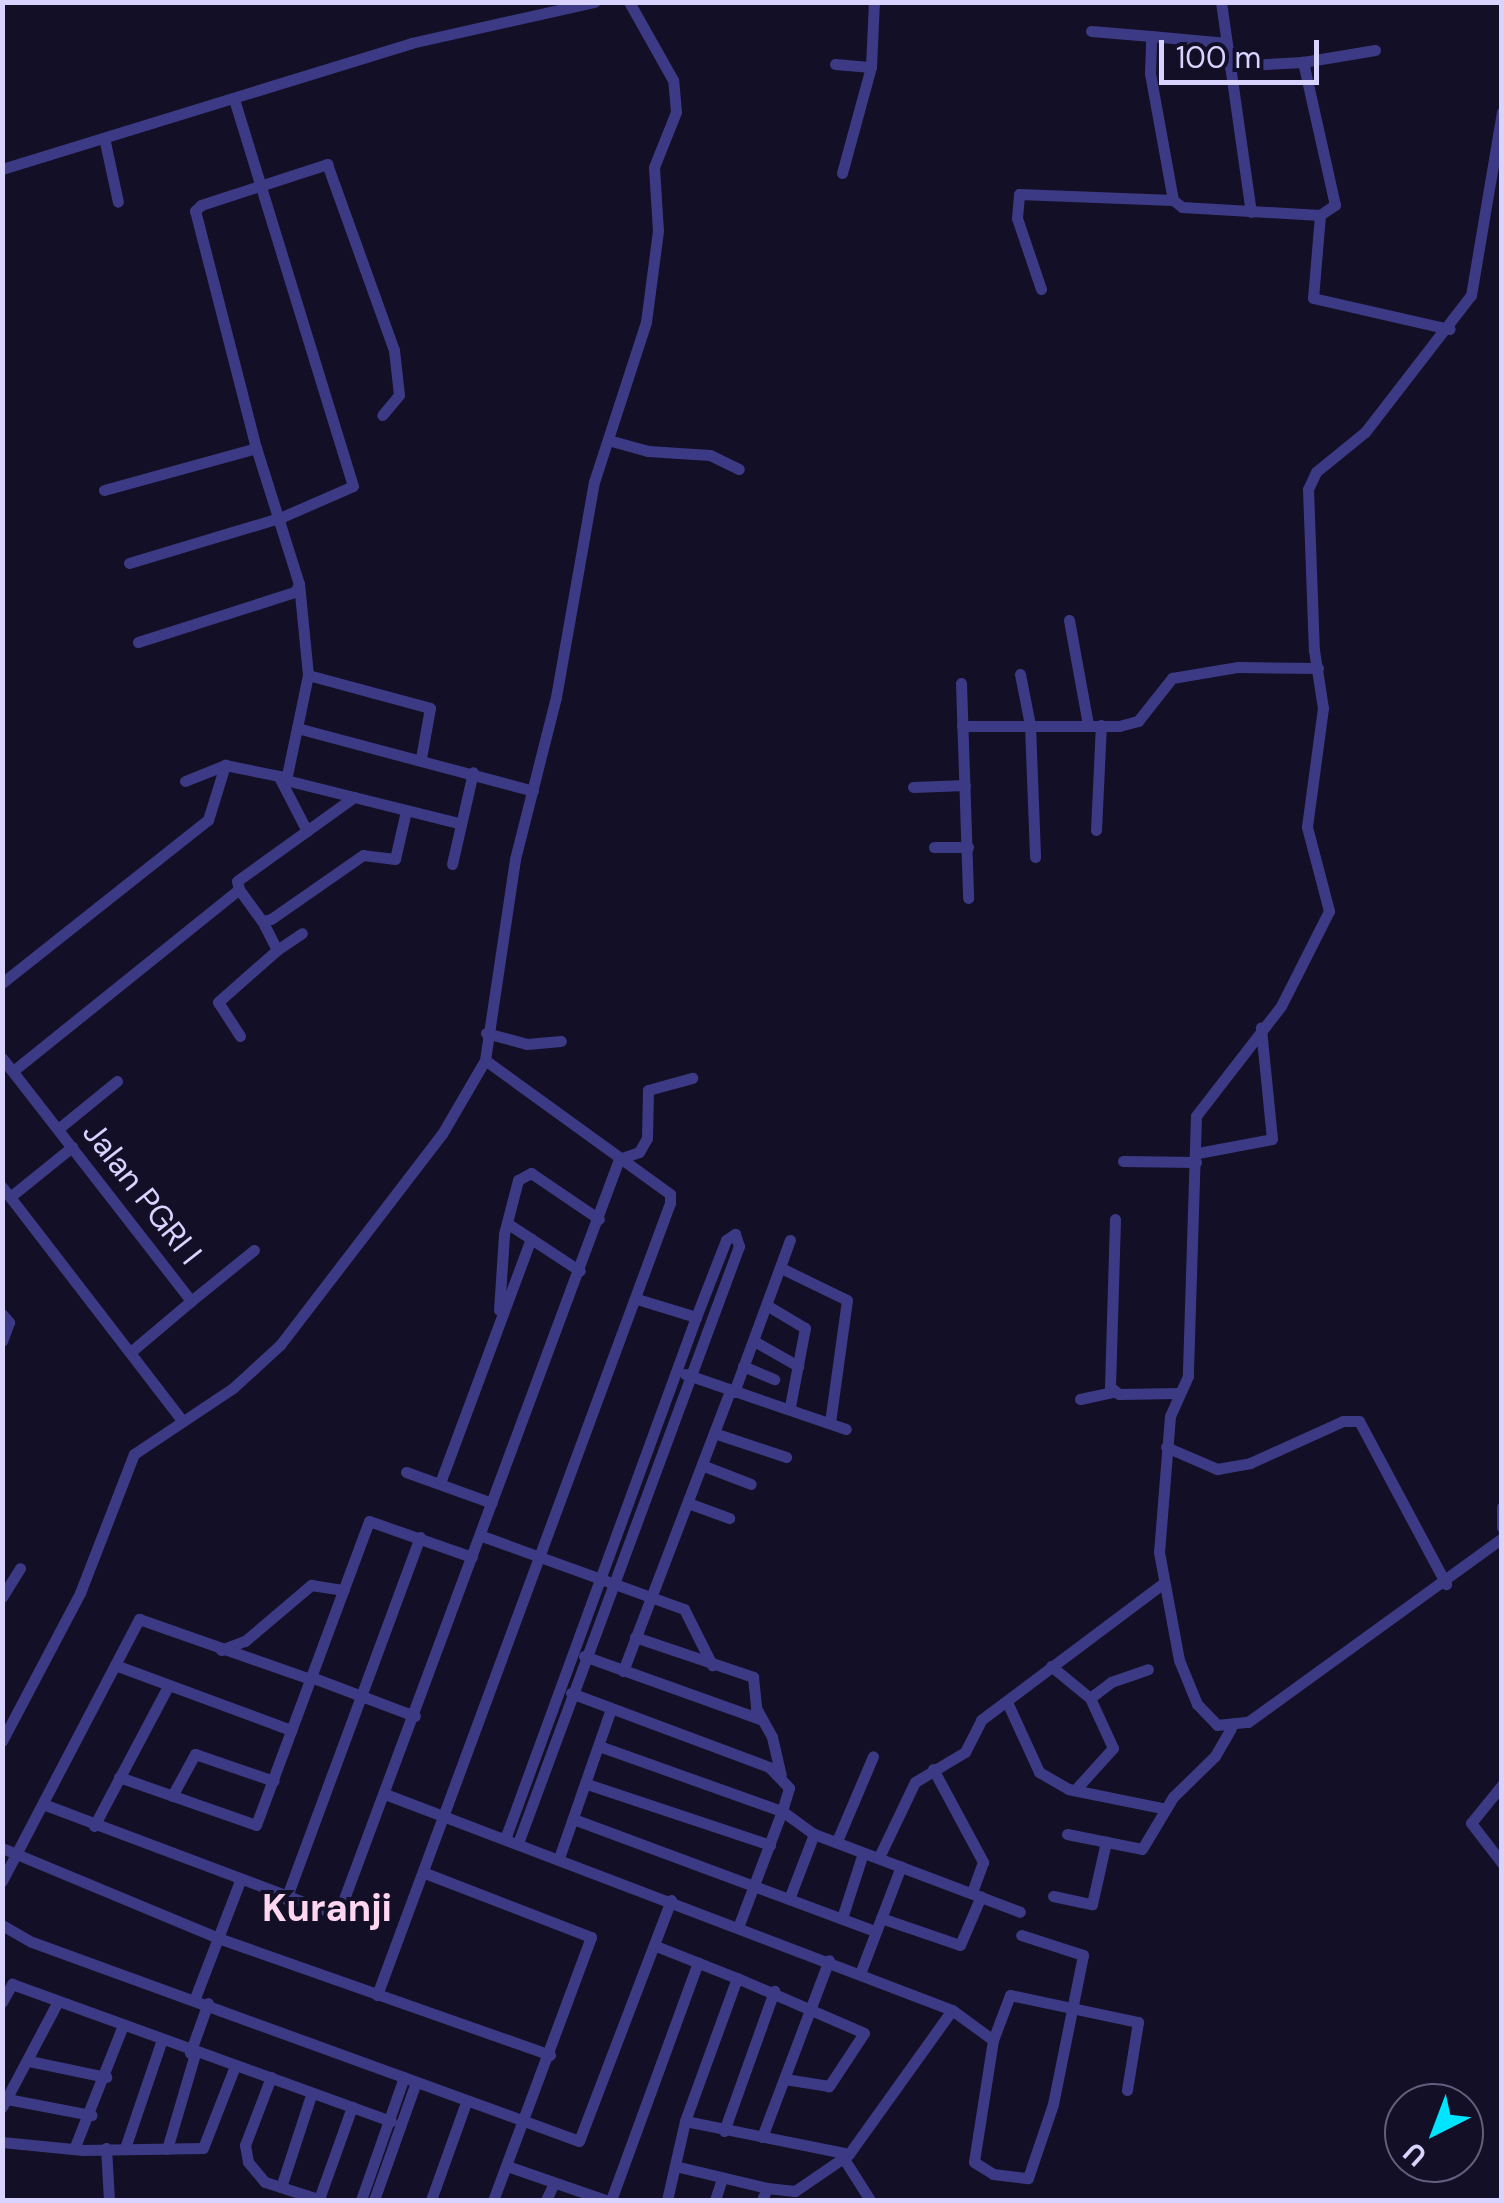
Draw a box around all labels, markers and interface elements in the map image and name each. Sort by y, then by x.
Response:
scale bar [1164,20,1324,82]
text: 100 m [1176,38,1261,77]
street label: Jalan PGRI I [74,1114,210,1272]
district label: Kuranji [262,1886,392,1932]
north arrow [1384,2083,1484,2183]
text: U [1395,2134,1434,2174]

